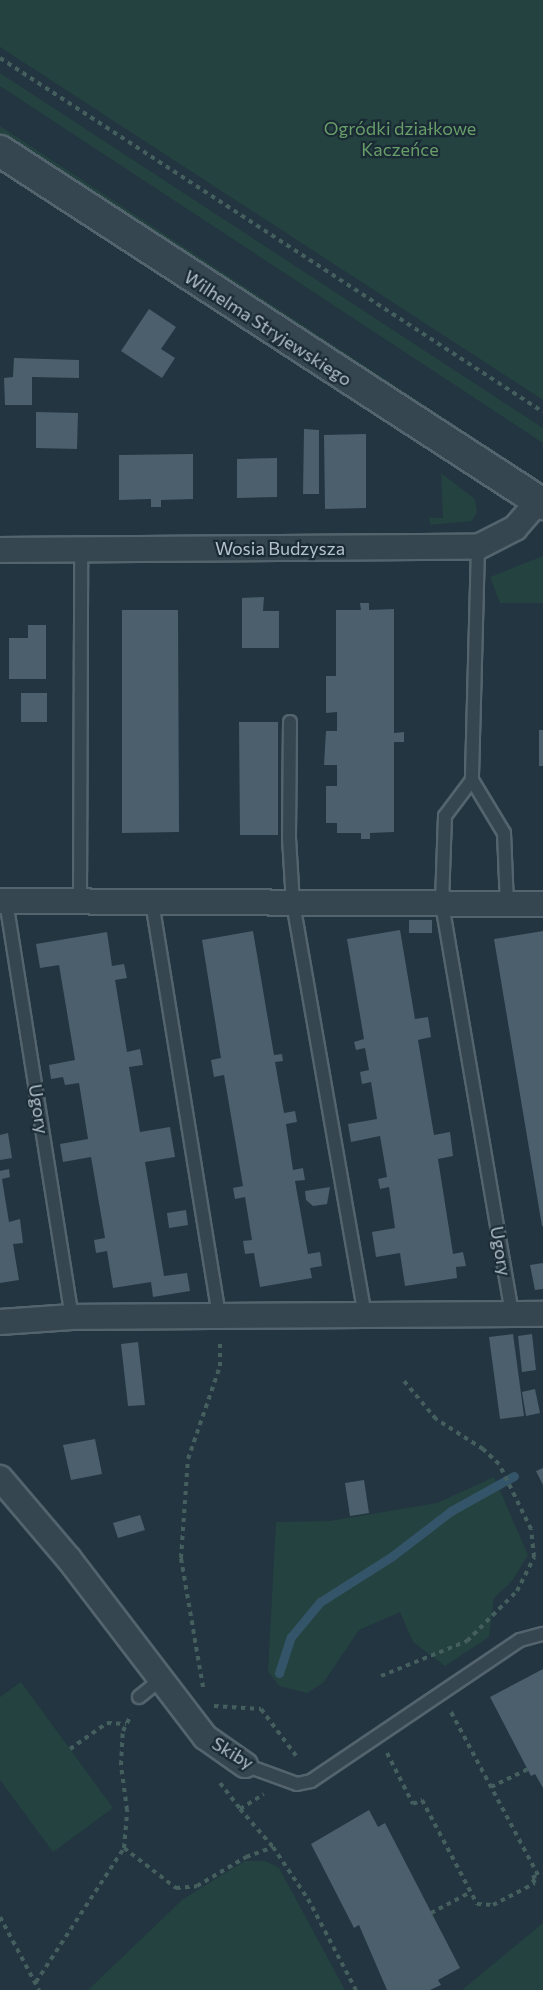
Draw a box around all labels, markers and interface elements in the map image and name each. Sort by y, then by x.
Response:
park label: Ogródki działkowe Kaczeńce [324,118,476,160]
street label: Wilhelma Stryjewskiego [180,266,356,390]
street label: Wosia Budzysza [215,537,345,559]
street label: Ugory [24,1083,54,1135]
street label: Ugory [486,1225,516,1277]
street label: Skiby [208,1732,258,1774]

